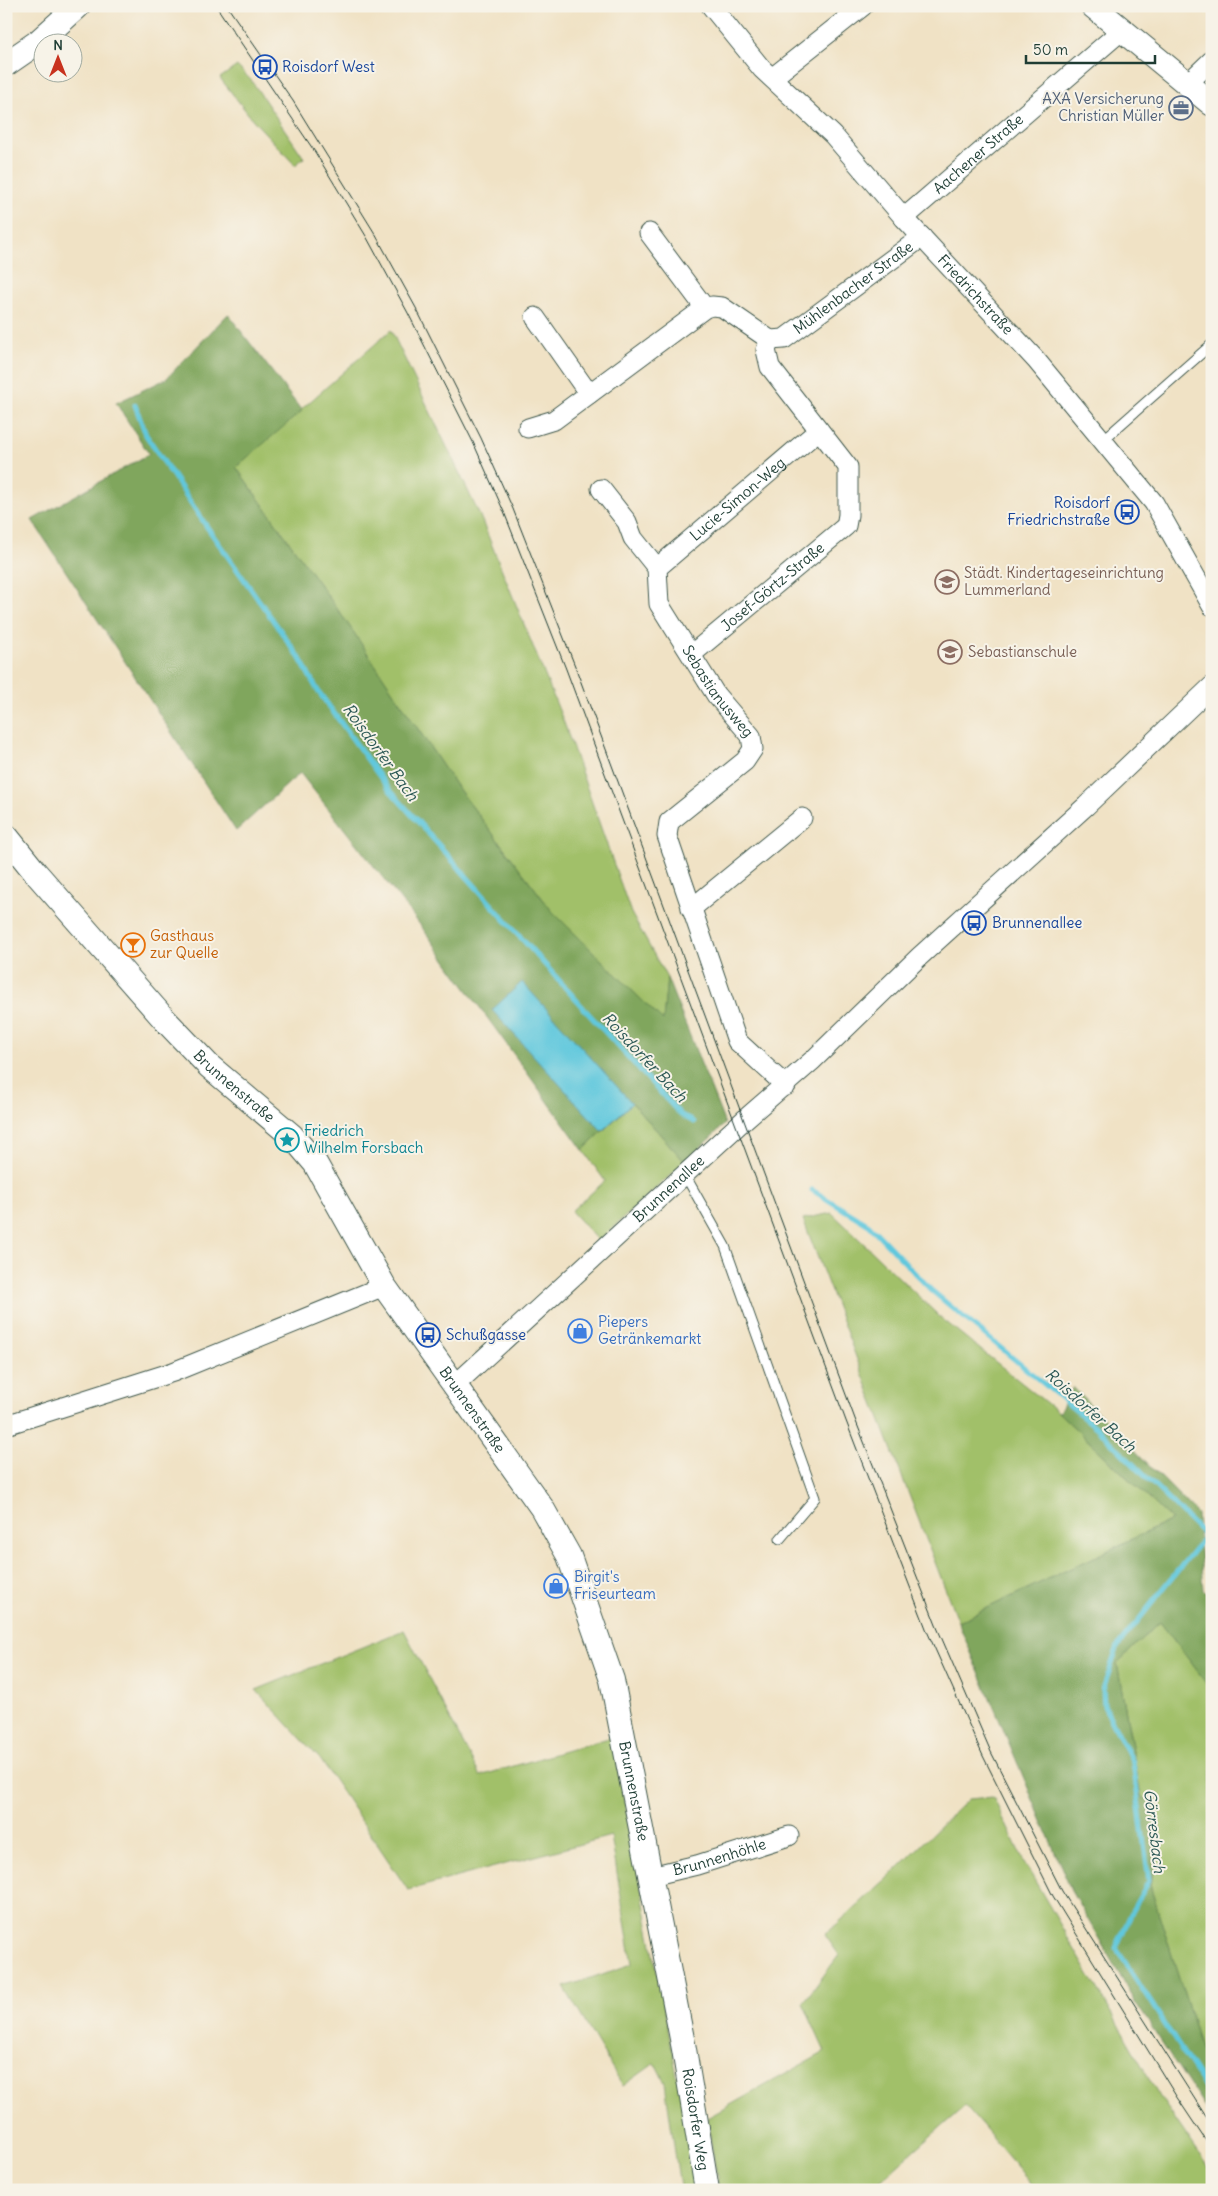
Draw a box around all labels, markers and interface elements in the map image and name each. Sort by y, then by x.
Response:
north arrow [32,32,82,82]
scale bar [1026,32,1154,64]
text: N [53,36,63,54]
text: 50 m [1033,40,1068,59]
bus stop icon: Roisdorf West [252,54,278,80]
place label: Roisdorf West [282,57,375,76]
place label: AXA Versicherung Christian Müller [1042,89,1164,125]
office icon: AXA Versicherung Christian Müller [1168,95,1194,121]
street label: Aachener Straße [929,110,1027,198]
street label: Mühlenbacher Straße [789,237,917,338]
street label: Friedrichstraße [934,250,1018,339]
street label: Lucie-Simon-Weg [686,453,789,545]
place label: Roisdorf Friedrichstraße [1007,493,1111,529]
bus stop icon: Roisdorf Friedrichstraße [1114,499,1140,525]
street label: Josef-Görtz-Straße [717,538,828,635]
place label: Städt. Kindertageseinrichtung Lummerland [964,563,1164,599]
school or university icon: Städt. Kindertageseinrichtung Lummerland [934,569,960,595]
school or university icon: Sebastianschule [937,639,963,665]
street label: Sebastianusweg [678,642,758,741]
place label: Sebastianschule [968,642,1077,661]
water label: Roisdorfer Bach [339,699,423,805]
bus stop icon: Brunnenallee [961,910,987,936]
place label: Brunnenallee [992,913,1082,932]
place label: Gasthaus zur Quelle [150,926,219,962]
bar icon: Gasthaus zur Quelle [120,932,146,958]
water label: Roisdorfer Bach [598,1008,692,1107]
street label: Brunnenstraße [190,1046,279,1126]
place label: Friedrich Wilhelm Forsbach [304,1121,424,1157]
place icon: Friedrich Wilhelm Forsbach [274,1127,300,1153]
street label: Brunnenallee [629,1151,708,1226]
place label: Piepers Getränkemarkt [598,1312,701,1348]
shop icon: Piepers Getränkemarkt [567,1318,593,1344]
bus stop icon: Schußgasse [415,1322,441,1348]
place label: Schußgasse [446,1325,526,1344]
street label: Brunnenstraße [435,1363,510,1456]
water label: Roisdorfer Bach [1041,1364,1141,1457]
place label: Birgit's Friseurteam [574,1567,656,1603]
shop icon: Birgit's Friseurteam [543,1573,569,1599]
street label: Brunnenstraße [615,1739,653,1843]
water label: Görresbach [1140,1788,1170,1875]
street label: Brunnenhöhle [671,1834,768,1879]
street label: Roisdorfer Weg [678,2067,714,2172]

